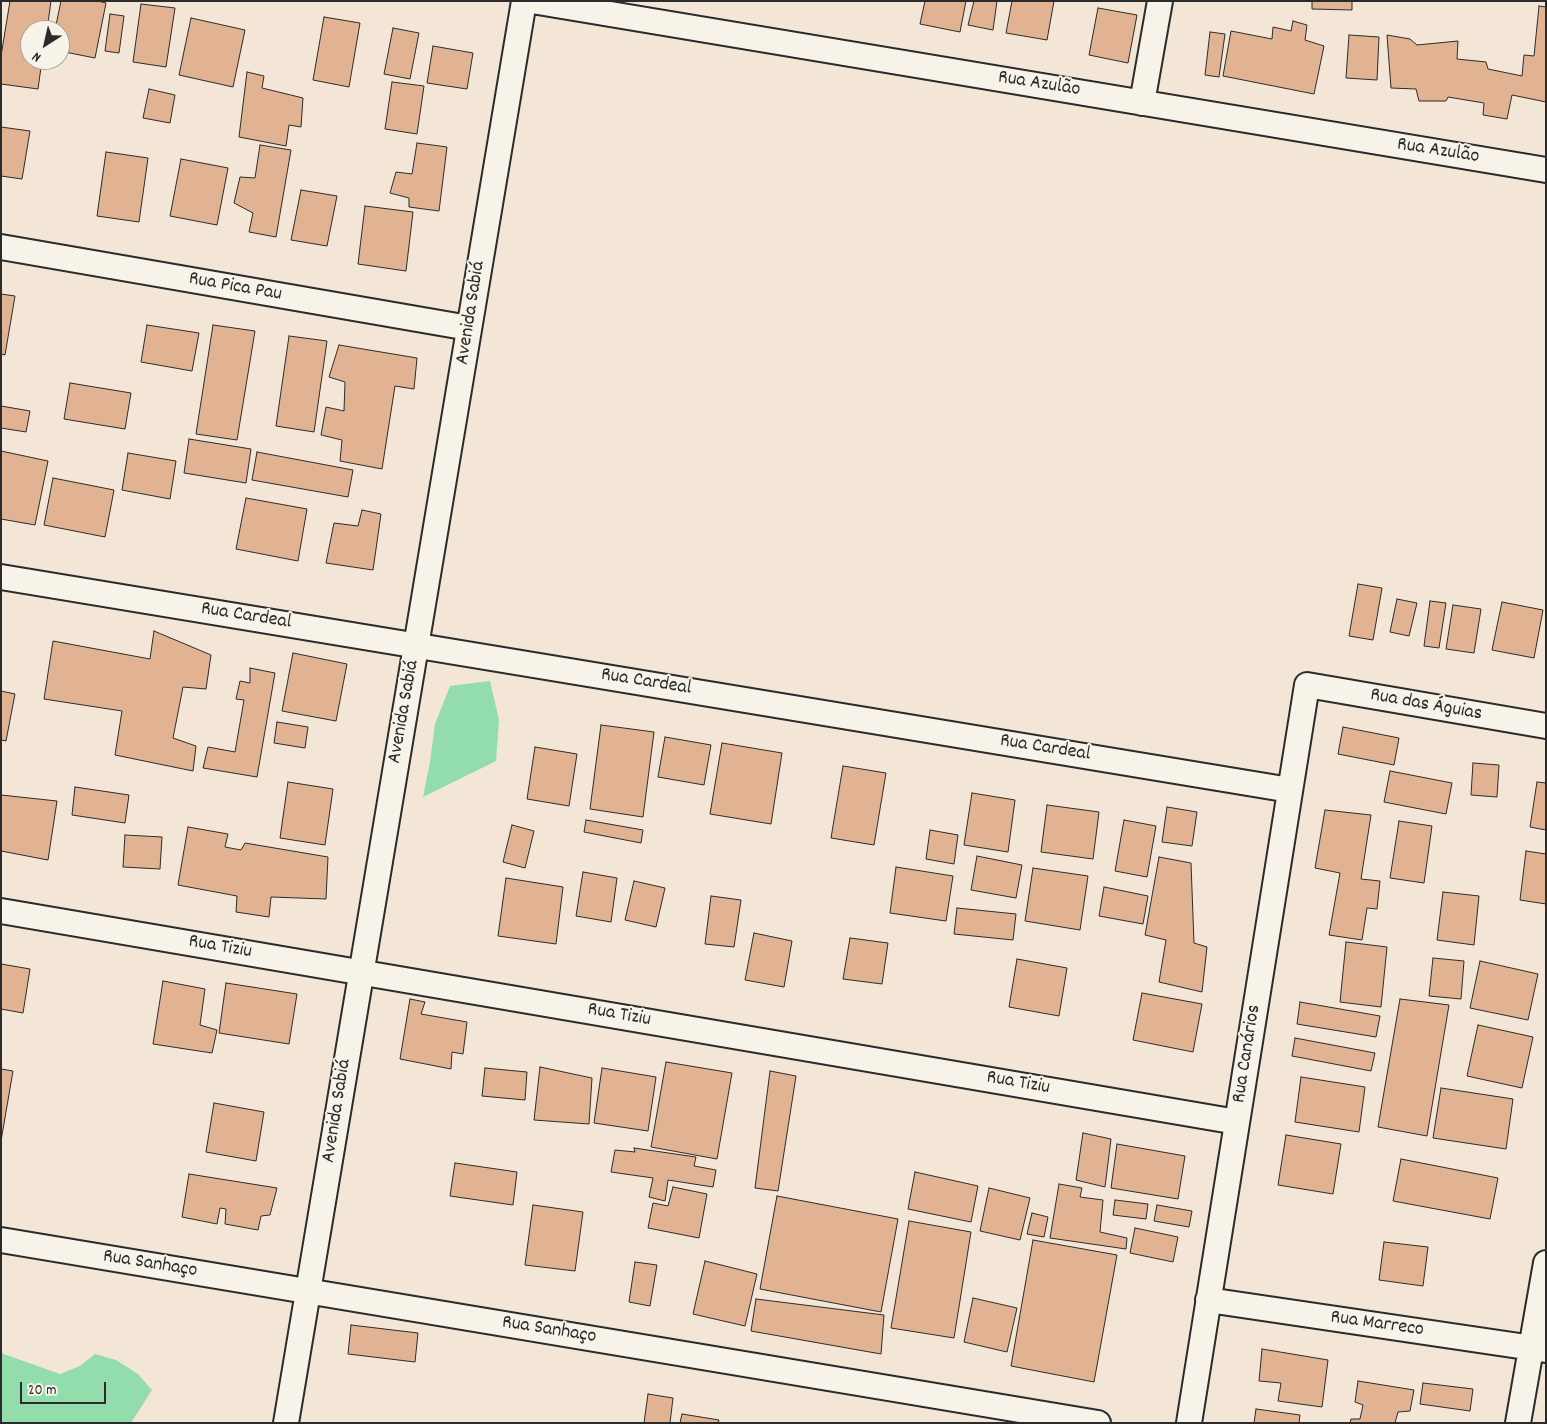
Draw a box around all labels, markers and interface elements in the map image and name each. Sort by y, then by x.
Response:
north arrow [20,20,70,70]
text: N [28,46,46,67]
street label: Rua Azulão [996,67,1082,103]
street label: Rua Azulão [1395,134,1481,170]
street label: Avenida Sabiá [452,259,492,367]
street label: Rua Pica Pau [187,268,283,308]
street label: Rua Cardeal [199,598,293,636]
street label: Avenida Sabiá [384,658,426,766]
street label: Rua Cardeal [599,664,693,702]
street label: Rua das Águias [1368,684,1484,728]
street label: Rua Cardeal [998,730,1092,768]
street label: Rua Tiziu [186,931,254,965]
street label: Rua Tiziu [585,999,653,1033]
street label: Rua Canários [1228,1003,1268,1105]
street label: Avenida Sabiá [318,1057,358,1165]
street label: Rua Tiziu [984,1067,1052,1101]
street label: Rua Sanhaço [101,1246,199,1284]
street label: Rua Marreco [1329,1307,1425,1343]
street label: Rua Sanhaço [500,1312,598,1350]
scale bar [22,1372,109,1404]
text: 20 m [28,1380,56,1402]

